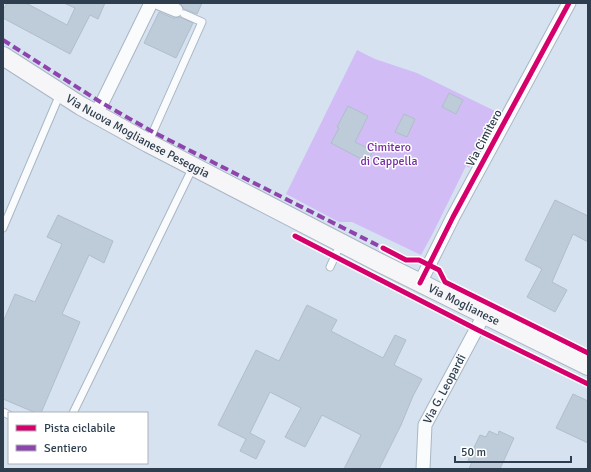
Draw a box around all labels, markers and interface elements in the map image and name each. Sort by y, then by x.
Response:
street label: Via Nuova Moglianese Peseggia [63,91,212,182]
street label: Via Cimitero [463,107,506,169]
park label: Cimitero di Cappella [360,140,418,169]
street label: Via Moglianese [425,281,502,329]
street label: Via G. Leopardi [420,352,470,427]
legend [8,412,148,464]
text: Pista ciclabile [44,421,116,436]
scale bar [455,438,571,464]
text: Sentiero [44,441,87,456]
text: 50 m [461,445,486,460]

